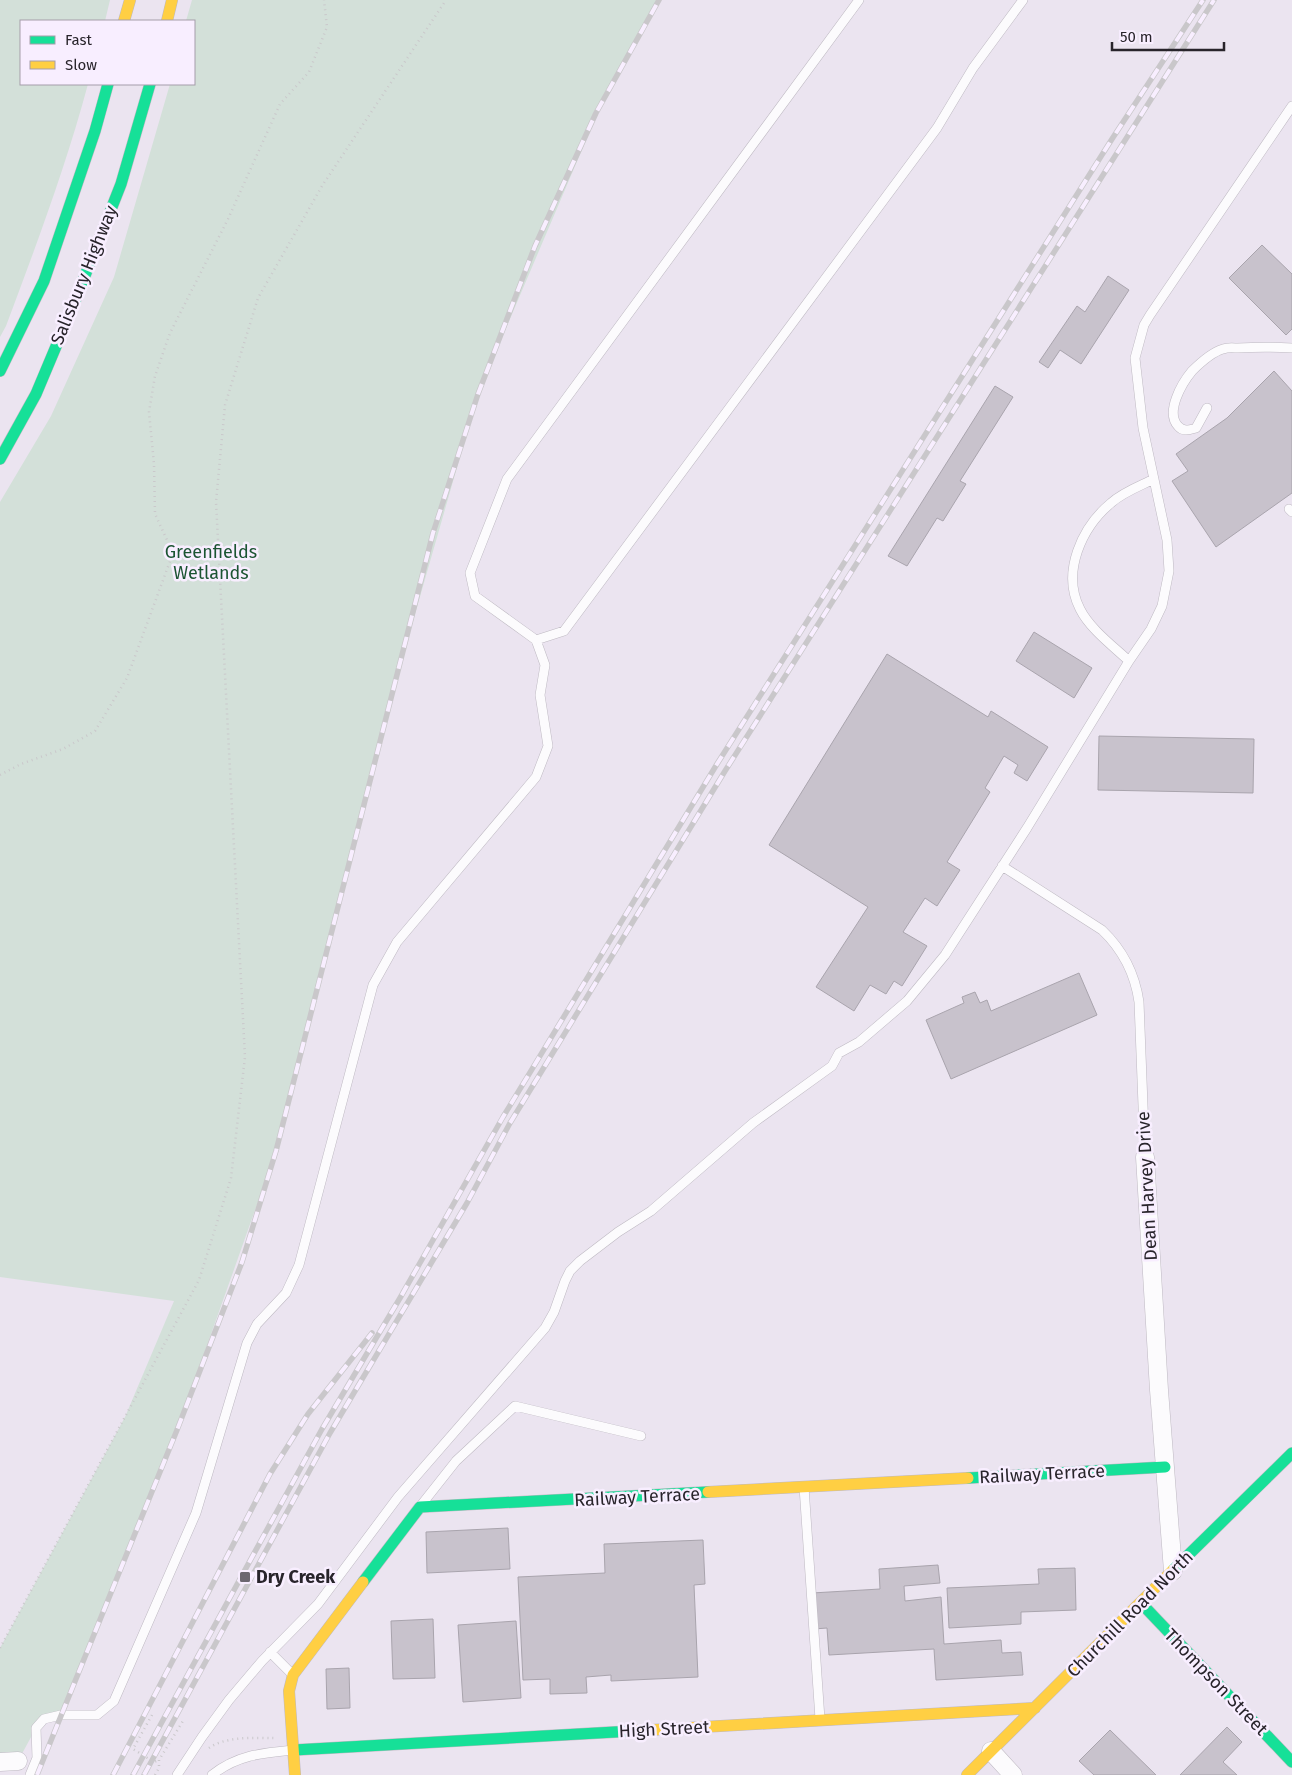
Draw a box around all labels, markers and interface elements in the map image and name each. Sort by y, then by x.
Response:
legend [20,20,195,85]
scale bar [1112,20,1224,52]
text: 50 m [1120,28,1153,46]
text: Fast [65,31,92,49]
text: Slow [65,56,97,74]
street label: Salisbury Highway [46,202,122,348]
park label: Greenfields Wetlands [165,541,257,584]
street label: Dean Harvey Drive [1132,1111,1162,1261]
street label: Railway Terrace [979,1460,1105,1488]
street label: Railway Terrace [574,1483,700,1511]
street label: Churchill Road North [1062,1546,1198,1682]
place label: Dry Creek [256,1566,336,1588]
marker: Dry Creek [238,1570,252,1584]
street label: Thompson Street [1160,1624,1273,1740]
street label: High Street [618,1716,710,1742]

